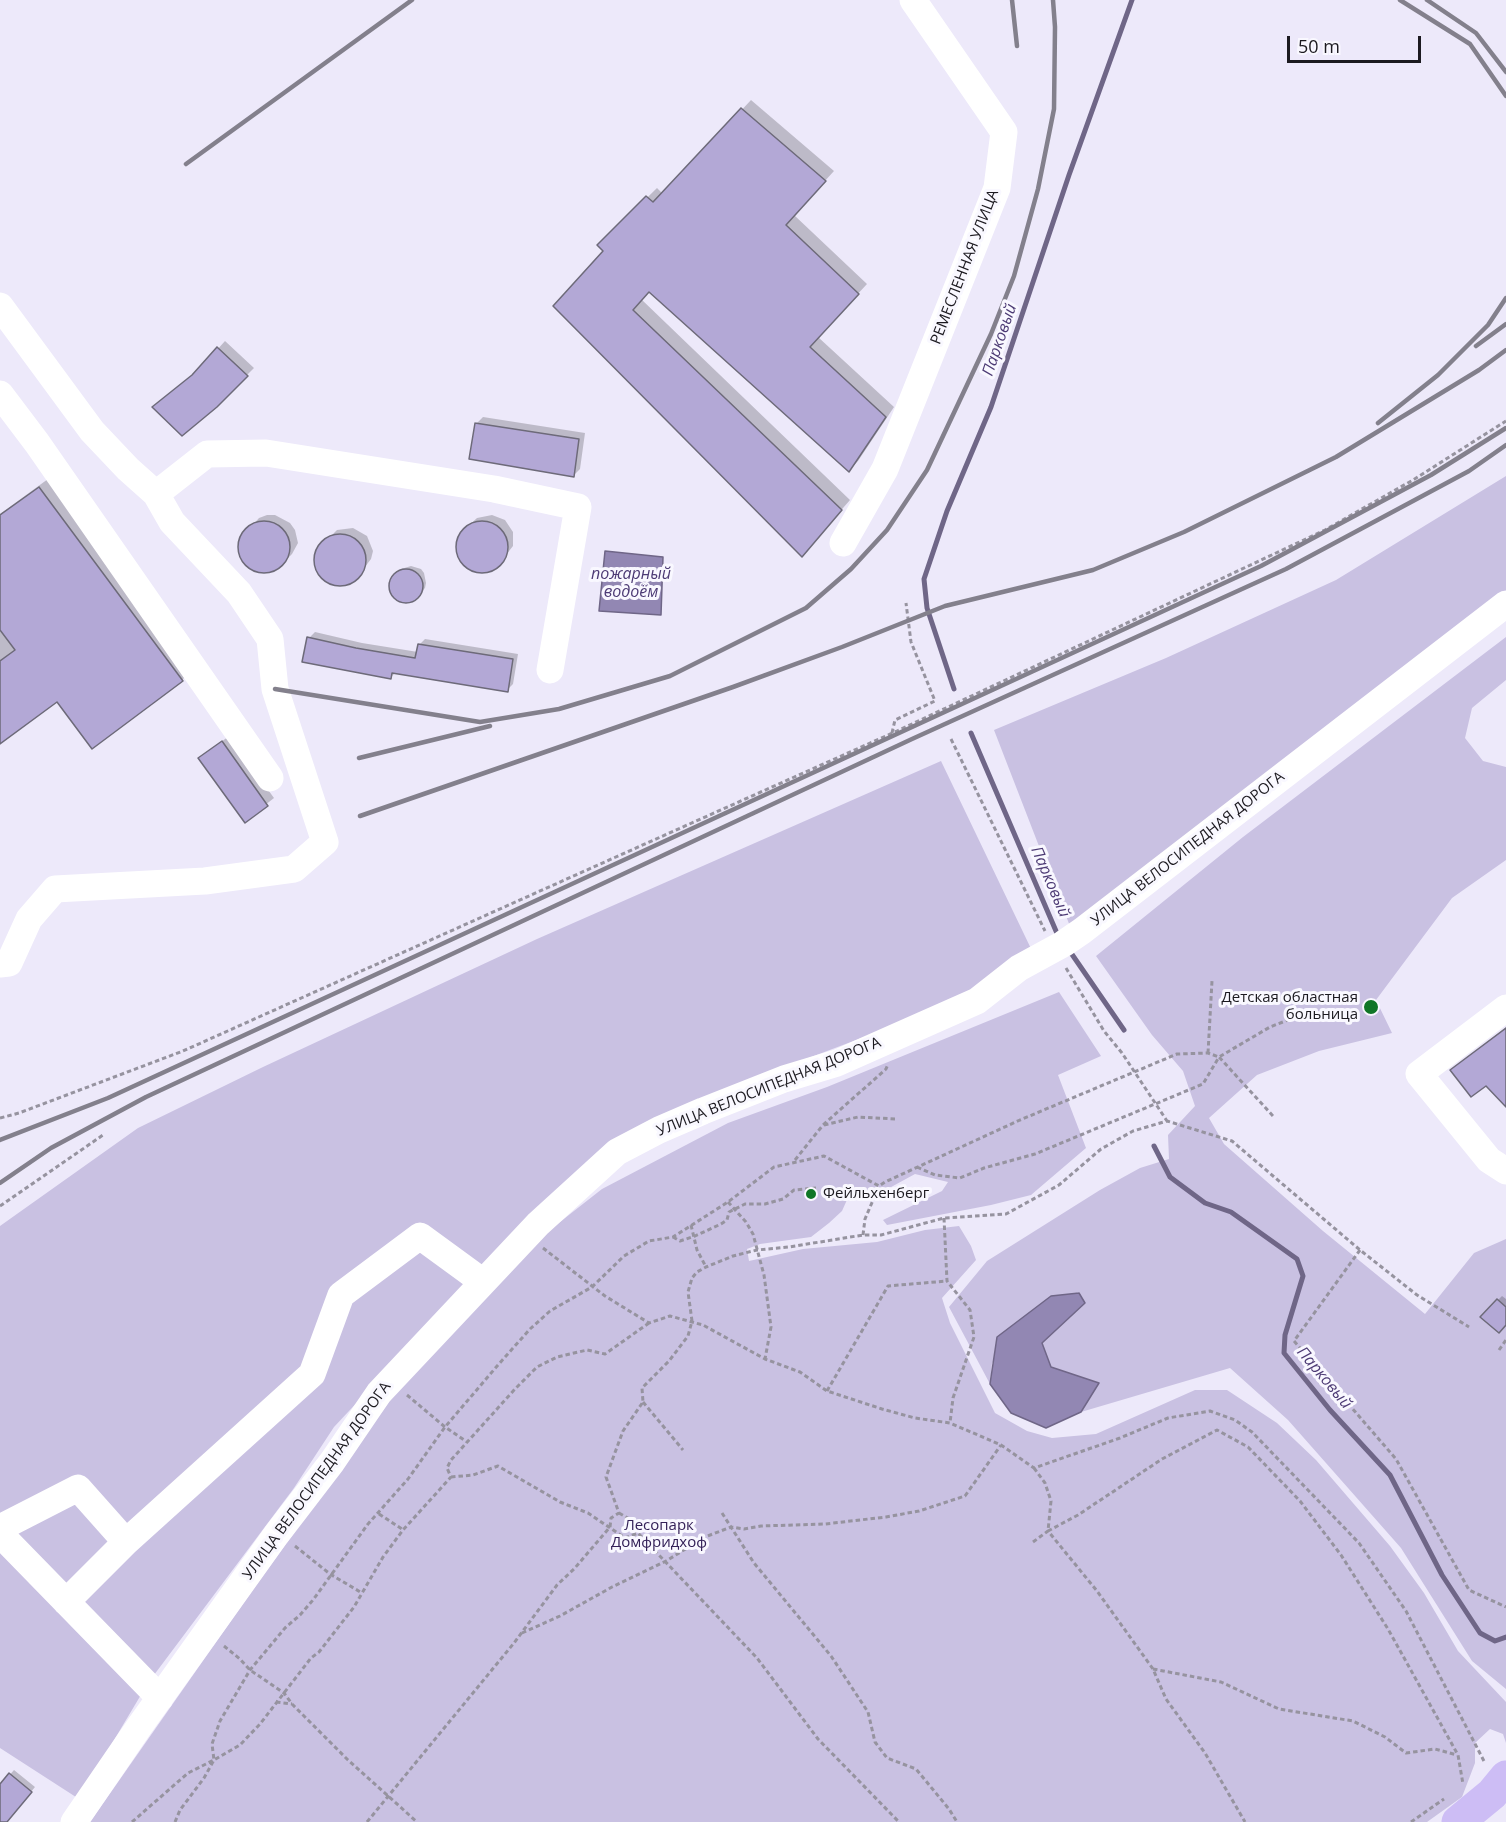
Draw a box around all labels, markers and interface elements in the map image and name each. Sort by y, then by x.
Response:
scale bar [1290,24,1424,62]
text: 50 m [1298,34,1340,58]
street label: РЕМЕСЛЕННАЯ УЛИЦА [927,187,1003,347]
water label: Парковый [979,301,1021,379]
water label: пожарный водоём [591,564,671,602]
street label: УЛИЦА ВЕЛОСИПЕДНАЯ ДОРОГА [1088,768,1288,930]
water label: Парковый [1026,844,1074,920]
place label: Детская областная больница [1222,989,1358,1024]
marker: Детская областная больница [1362,998,1380,1016]
street label: УЛИЦА ВЕЛОСИПЕДНАЯ ДОРОГА [654,1034,884,1140]
place label: Фейльхенберг [823,1185,929,1203]
marker: Фейльхенберг [804,1187,818,1201]
water label: Парковый [1292,1343,1356,1413]
street label: УЛИЦА ВЕЛОСИПЕДНАЯ ДОРОГА [239,1379,395,1583]
park label: Лесопарк Домфридхоф [611,1517,707,1552]

